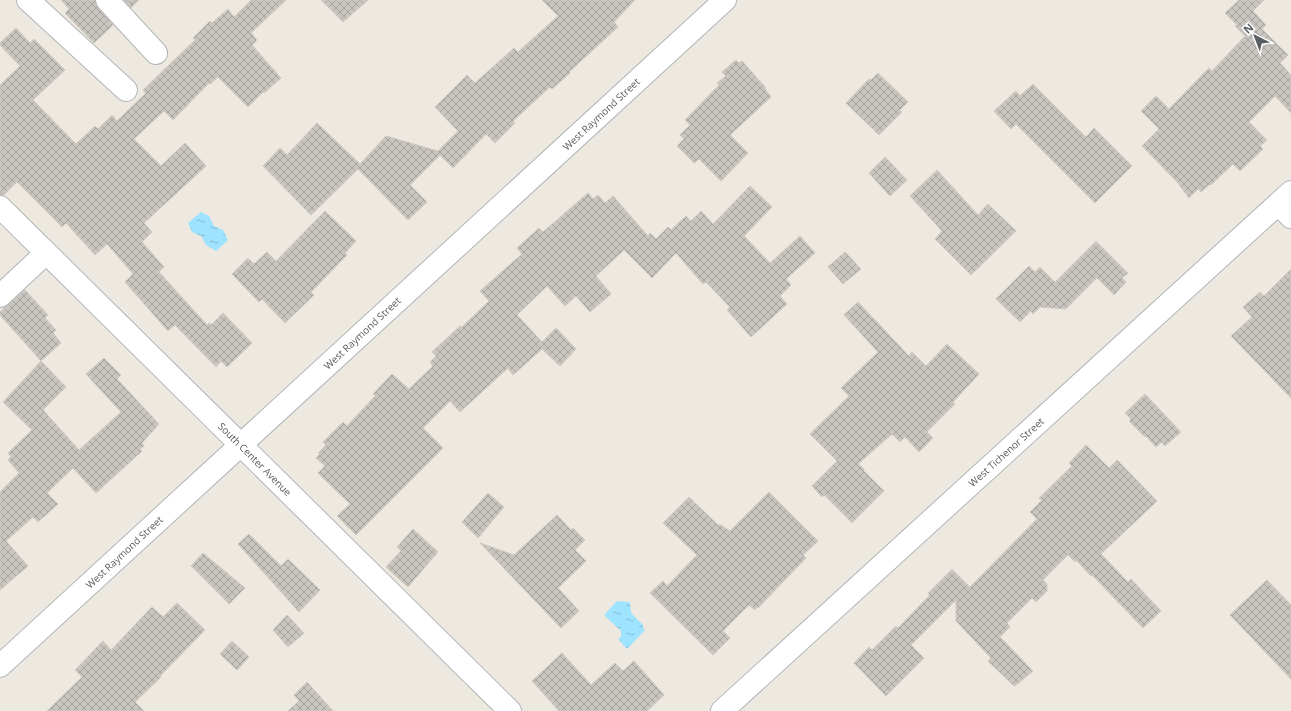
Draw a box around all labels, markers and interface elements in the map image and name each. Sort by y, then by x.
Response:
north arrow [1235,16,1275,56]
text: N [1240,20,1256,37]
street label: West Raymond Street [559,74,643,153]
street label: West Raymond Street [320,293,404,372]
street label: West Tichenor Street [965,414,1047,490]
street label: South Center Avenue [215,419,295,499]
street label: West Raymond Street [82,512,166,591]

